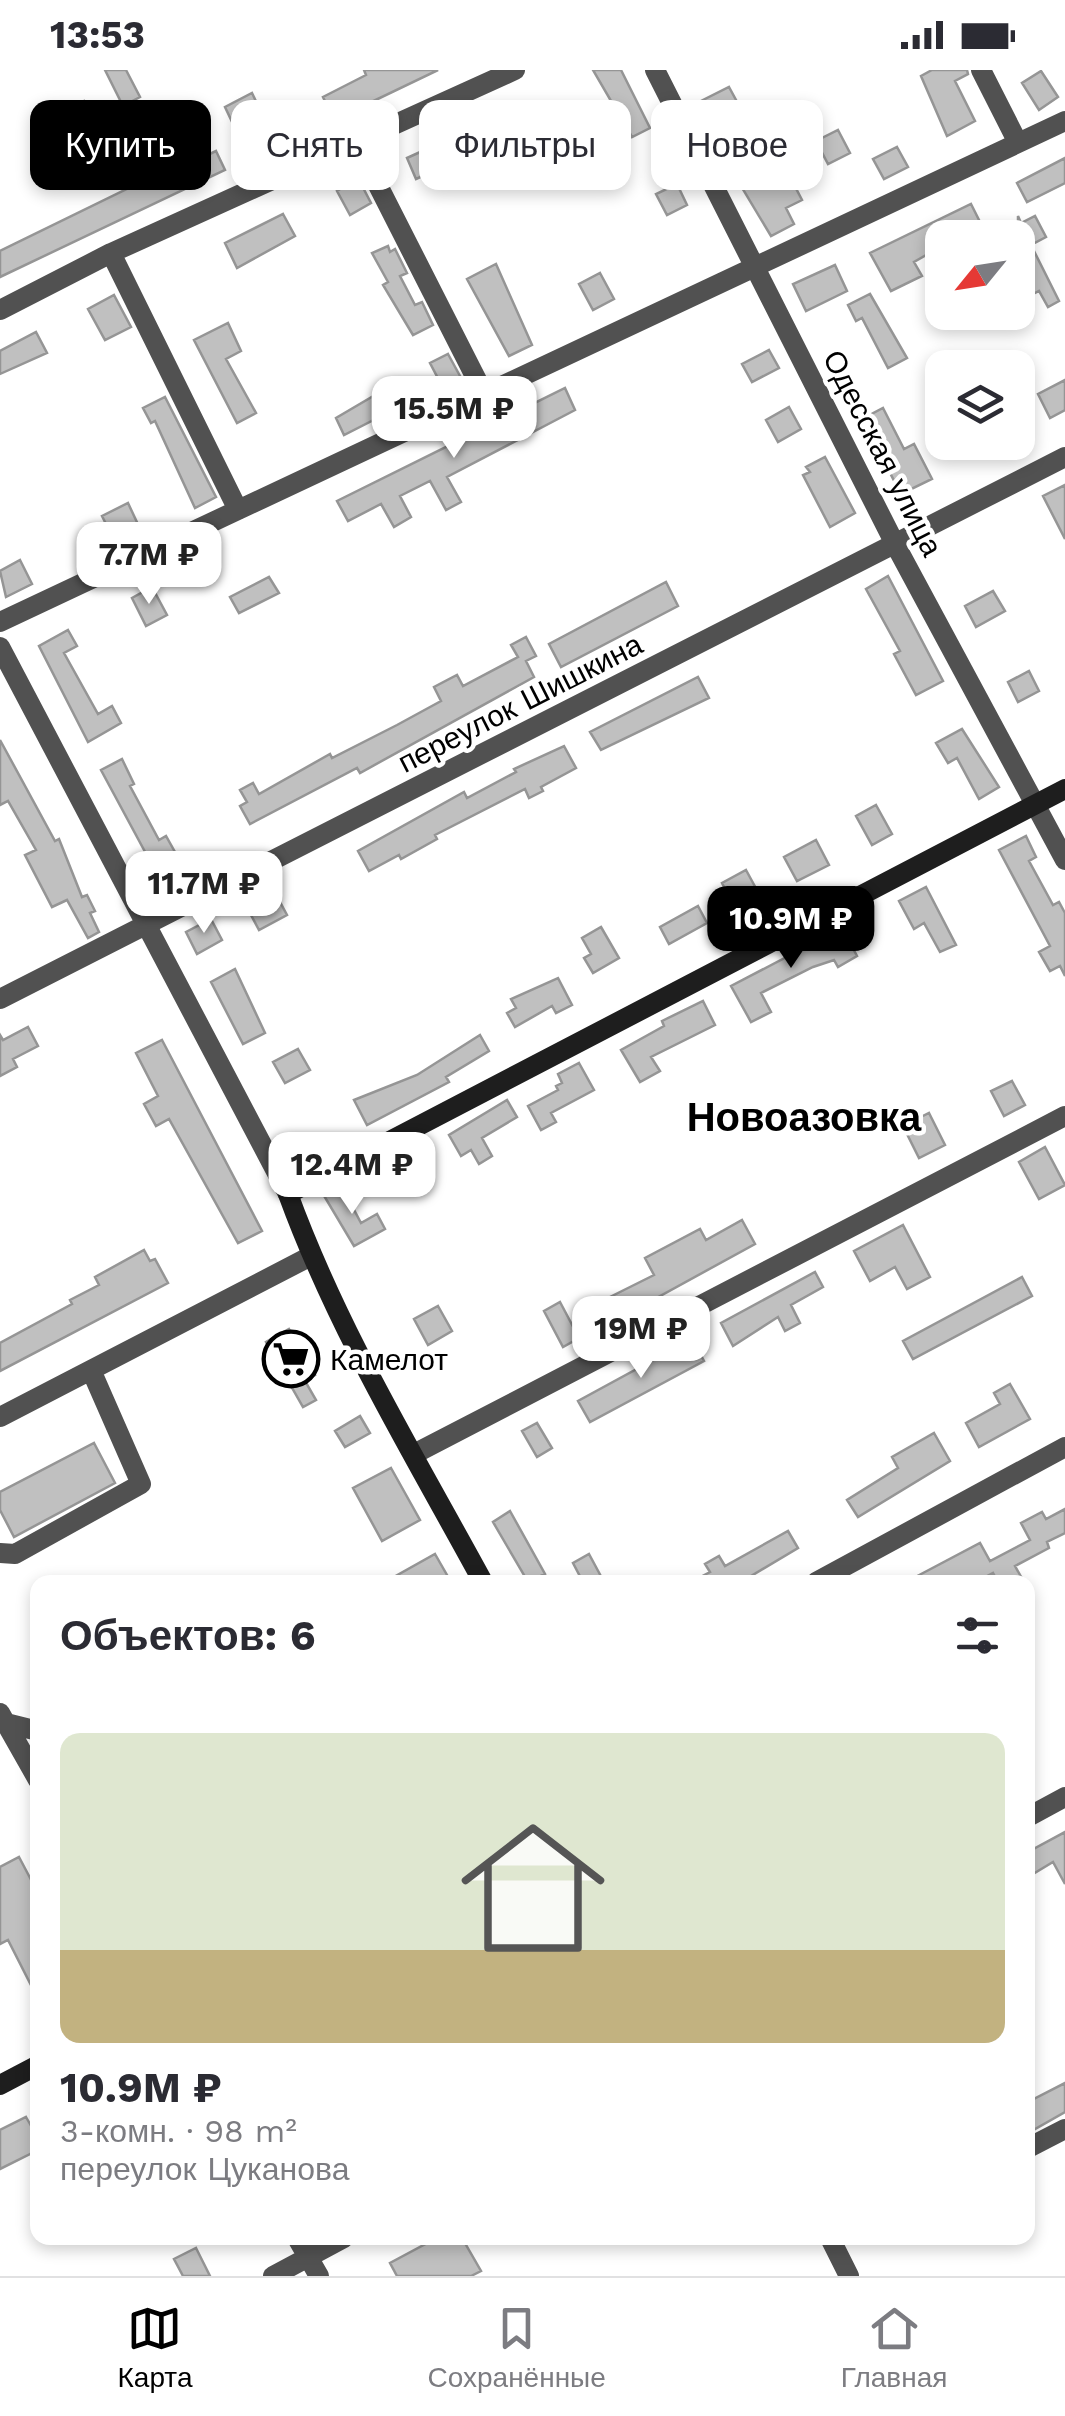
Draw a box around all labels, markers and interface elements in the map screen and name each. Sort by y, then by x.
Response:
text: 13:53 [50,13,145,57]
chip: Купить [30,100,211,190]
chip: Снять [231,100,399,190]
chip: Фильтры [419,100,631,190]
chip: Новое [651,100,823,190]
north arrow [925,220,1035,330]
map controls [925,220,1035,460]
street label: Одесская улица [816,344,950,562]
button: layers [925,350,1035,460]
pin: 15.5M ₽ [362,376,546,461]
text: 15.5M ₽ [394,389,514,427]
pin: 7.7M ₽ [68,522,230,607]
text: 7.7M ₽ [98,535,200,573]
street label: переулок Шишкина [392,626,648,780]
pin: 11.7M ₽ [112,851,296,936]
text: 11.7M ₽ [148,864,261,902]
pin: 10.9M ₽ [699,886,883,971]
text: 10.9M ₽ [729,899,853,937]
district label: Новоазовка [687,1094,922,1141]
pin: 12.4M ₽ [260,1132,444,1217]
text: 12.4M ₽ [291,1145,413,1183]
pin: 19M ₽ [571,1296,711,1381]
text: 19M ₽ [594,1309,688,1347]
supermarket icon: Камелот [261,1329,321,1389]
place label: Камелот [330,1342,448,1377]
icon: filters [950,1608,1005,1663]
text: Объектов: 6 [60,1611,316,1660]
icon: home [443,1798,623,1978]
text: 10.9M ₽ [60,2063,222,2112]
text: 3-комн. · 98 m² [60,2112,297,2150]
text: переулок Цуканова [60,2150,349,2188]
tab: Карта [118,2301,192,2394]
tab: Сохранённые [428,2301,606,2394]
tab: Главная [841,2301,947,2394]

